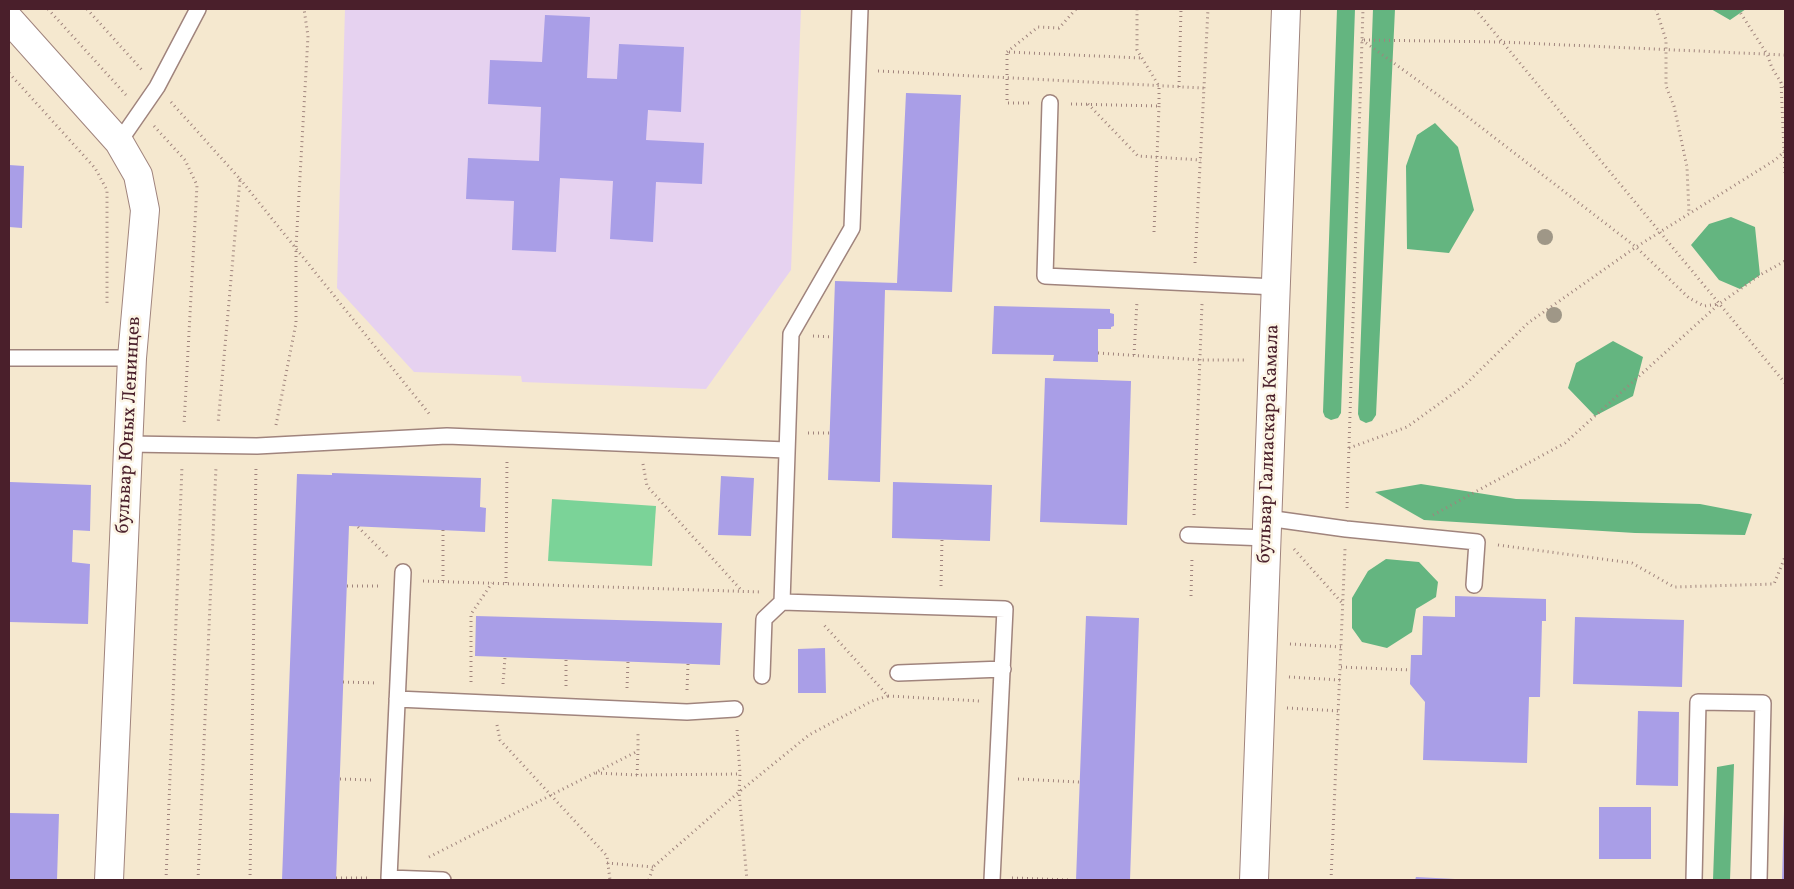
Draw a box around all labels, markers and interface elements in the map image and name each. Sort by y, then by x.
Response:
street label: бульвар Юных Ленинцев [113,316,147,534]
street label: бульвар Галиаскара Камала [1254,324,1286,564]

